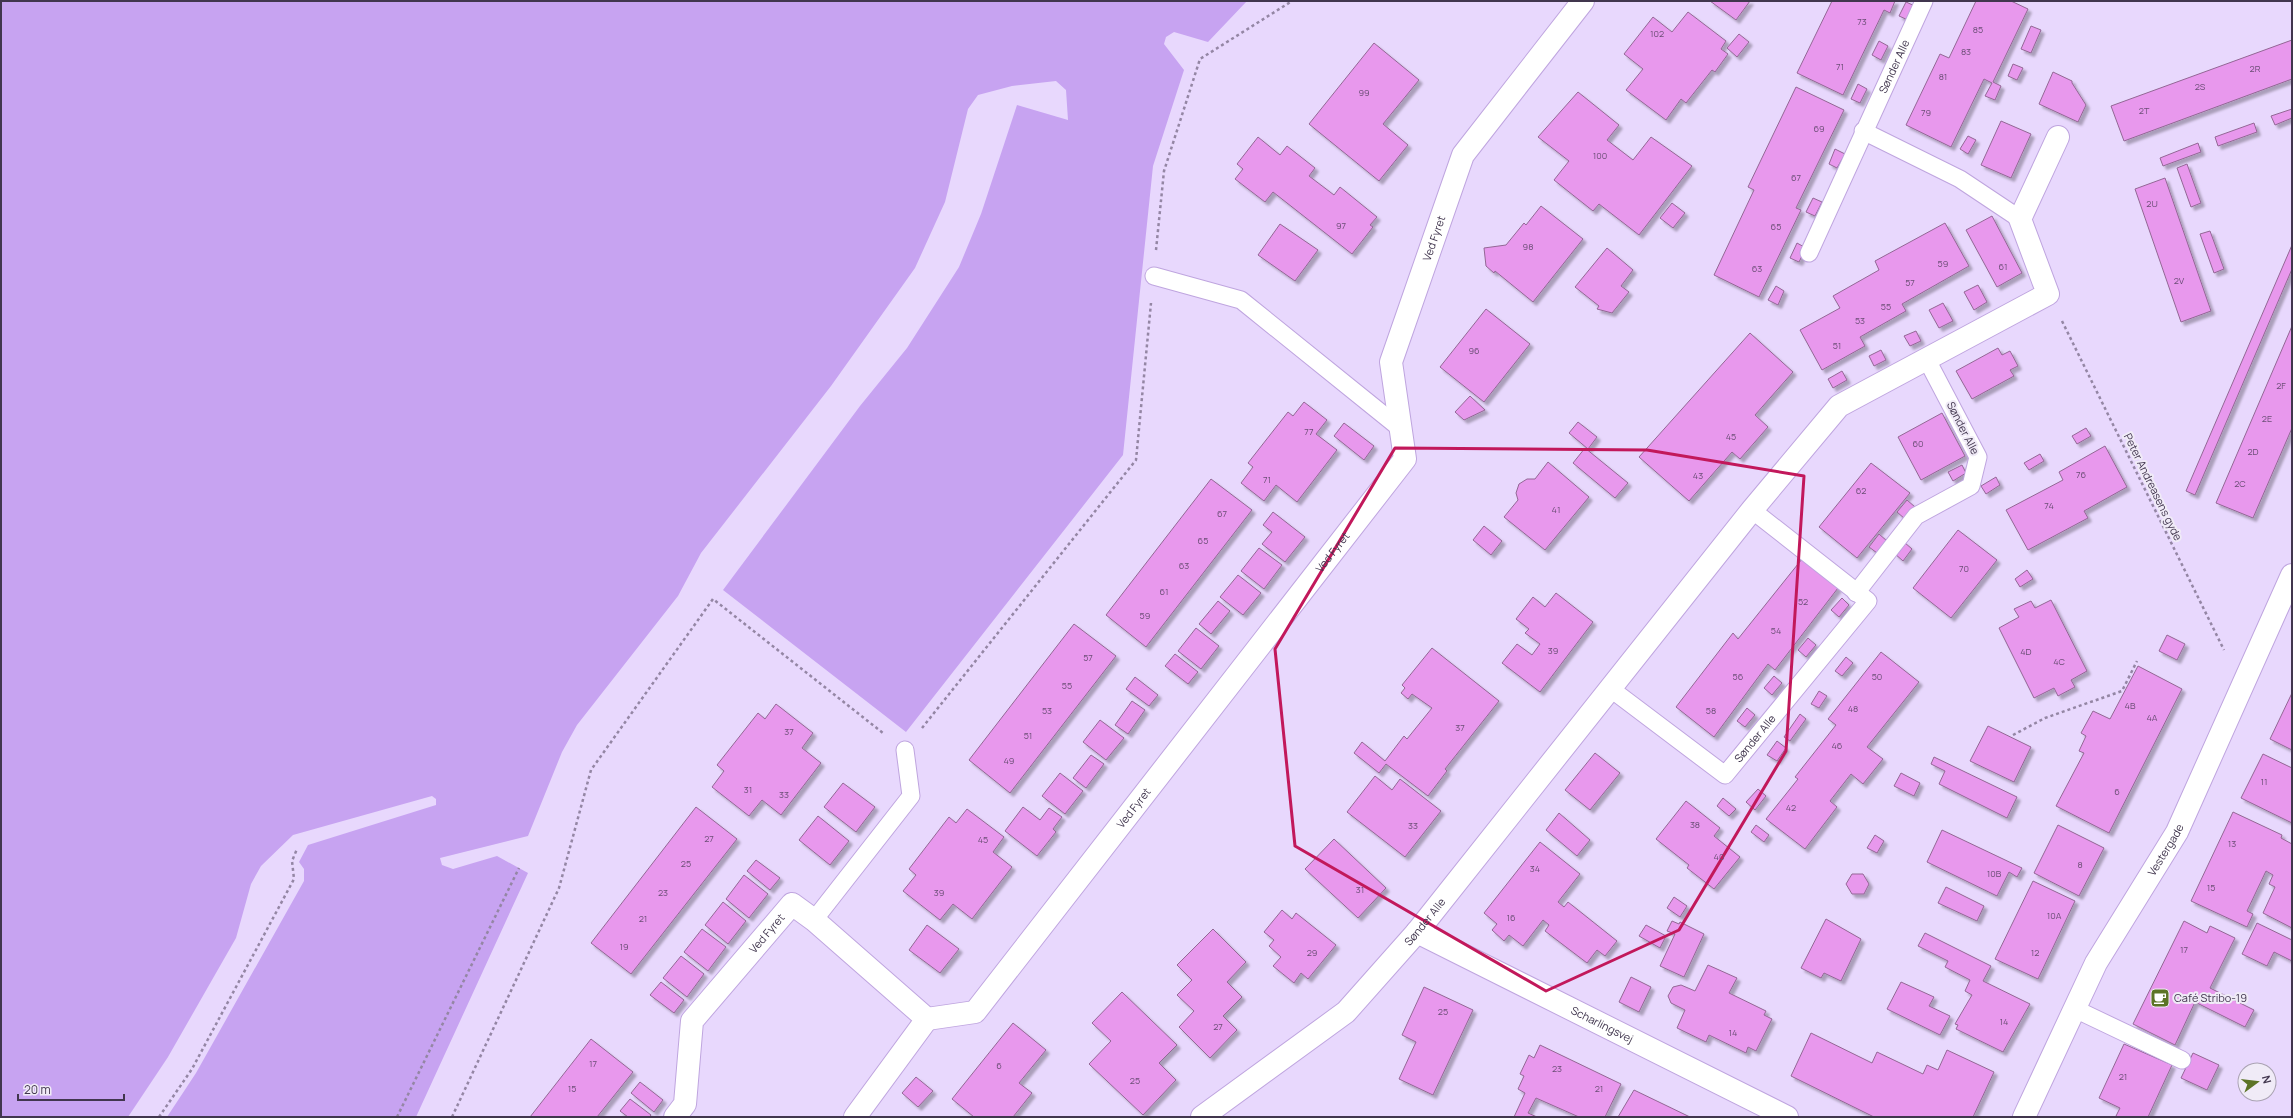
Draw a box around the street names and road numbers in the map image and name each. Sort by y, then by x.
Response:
street label: Sønder Alle [1875,37,1913,96]
street label: Ved Fyret [1419,213,1448,263]
street label: Sønder Alle [1944,399,1983,457]
street label: Peter Andreasens gyde [2121,431,2186,543]
street label: Ved Fyret [1312,529,1353,575]
street label: Sønder Alle [1731,711,1779,765]
street label: Ved Fyret [1113,784,1154,831]
street label: Vestergade [2144,821,2187,878]
street label: Sønder Alle [1400,894,1449,949]
street label: Ved Fyret [745,910,788,956]
street label: Scharlingsvej [1569,1002,1636,1046]

